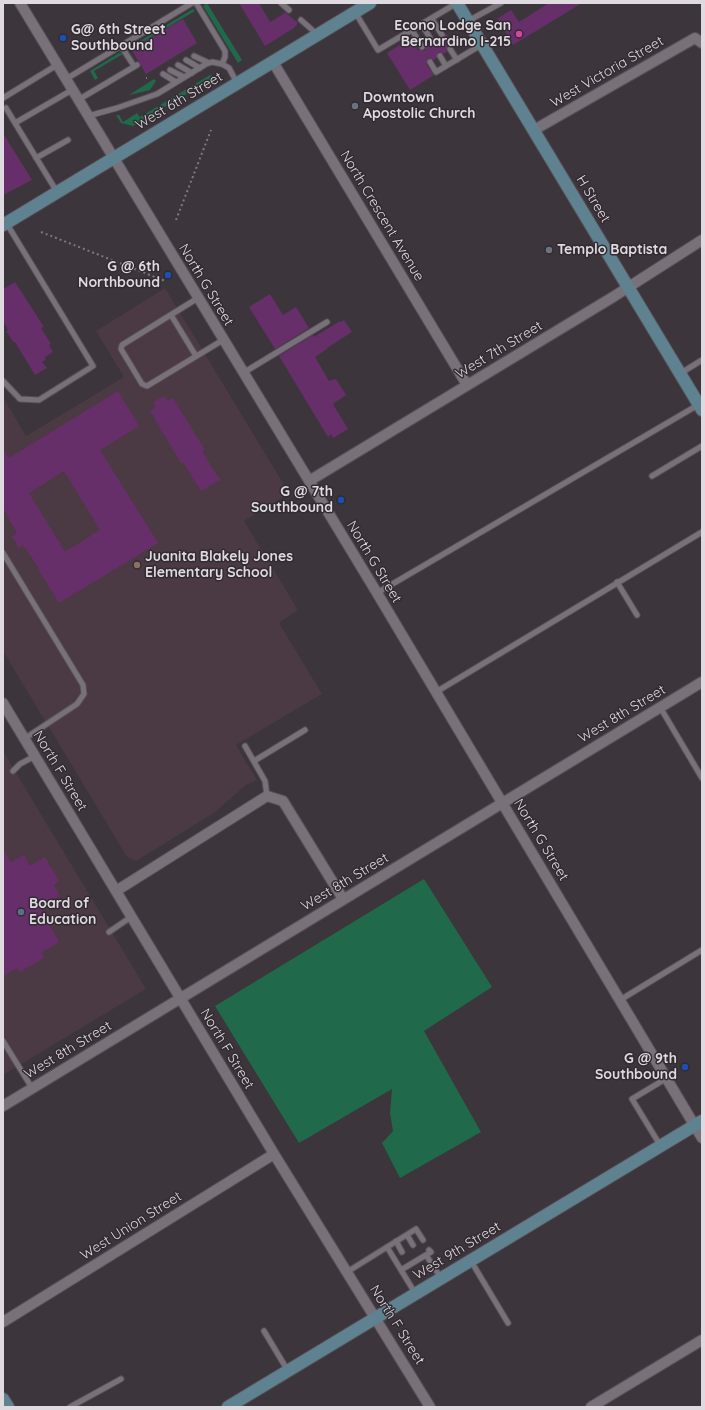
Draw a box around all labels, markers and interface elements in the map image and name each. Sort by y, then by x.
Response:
place label: Econo Lodge San Bernardino I-215 [394,18,511,50]
place label: G@ 6th Street Southbound [71,22,166,54]
marker: Econo Lodge San Bernardino I-215 [514,29,524,39]
marker: G@ 6th Street Southbound [58,33,68,43]
street label: West Victoria Street [547,33,667,111]
street label: West 6th Street [132,68,226,134]
place label: Downtown Apostolic Church [363,90,475,122]
marker: Downtown Apostolic Church [350,101,360,111]
street label: North Crescent Avenue [336,148,428,284]
street label: H Street [572,172,614,226]
street label: North G Street [175,241,237,329]
place label: Templo Baptista [557,242,667,258]
marker: Templo Baptista [544,245,554,255]
place label: G @ 6th Northbound [78,259,160,292]
marker: G @ 6th Northbound [163,270,173,280]
street label: West 7th Street [453,317,545,383]
place label: G @ 7th Southbound [251,484,333,516]
marker: G @ 7th Southbound [336,495,346,505]
street label: North G Street [343,518,405,606]
place label: Juanita Blakely Jones Elementary School [145,549,293,582]
marker: Juanita Blakely Jones Elementary School [132,560,142,570]
street label: West 8th Street [575,681,669,747]
street label: North F Street [29,728,91,814]
street label: North G Street [510,796,572,884]
street label: West 8th Street [298,849,392,915]
place label: Board of Education [29,896,96,928]
marker: Board of Education [16,907,26,917]
street label: North F Street [196,1006,258,1092]
street label: West 8th Street [21,1017,115,1083]
place label: G @ 9th Southbound [595,1051,677,1084]
marker: G @ 9th Southbound [680,1062,690,1072]
street label: West Union Street [77,1188,185,1264]
street label: West 9th Street [410,1218,504,1284]
street label: North F Street [366,1282,428,1368]

